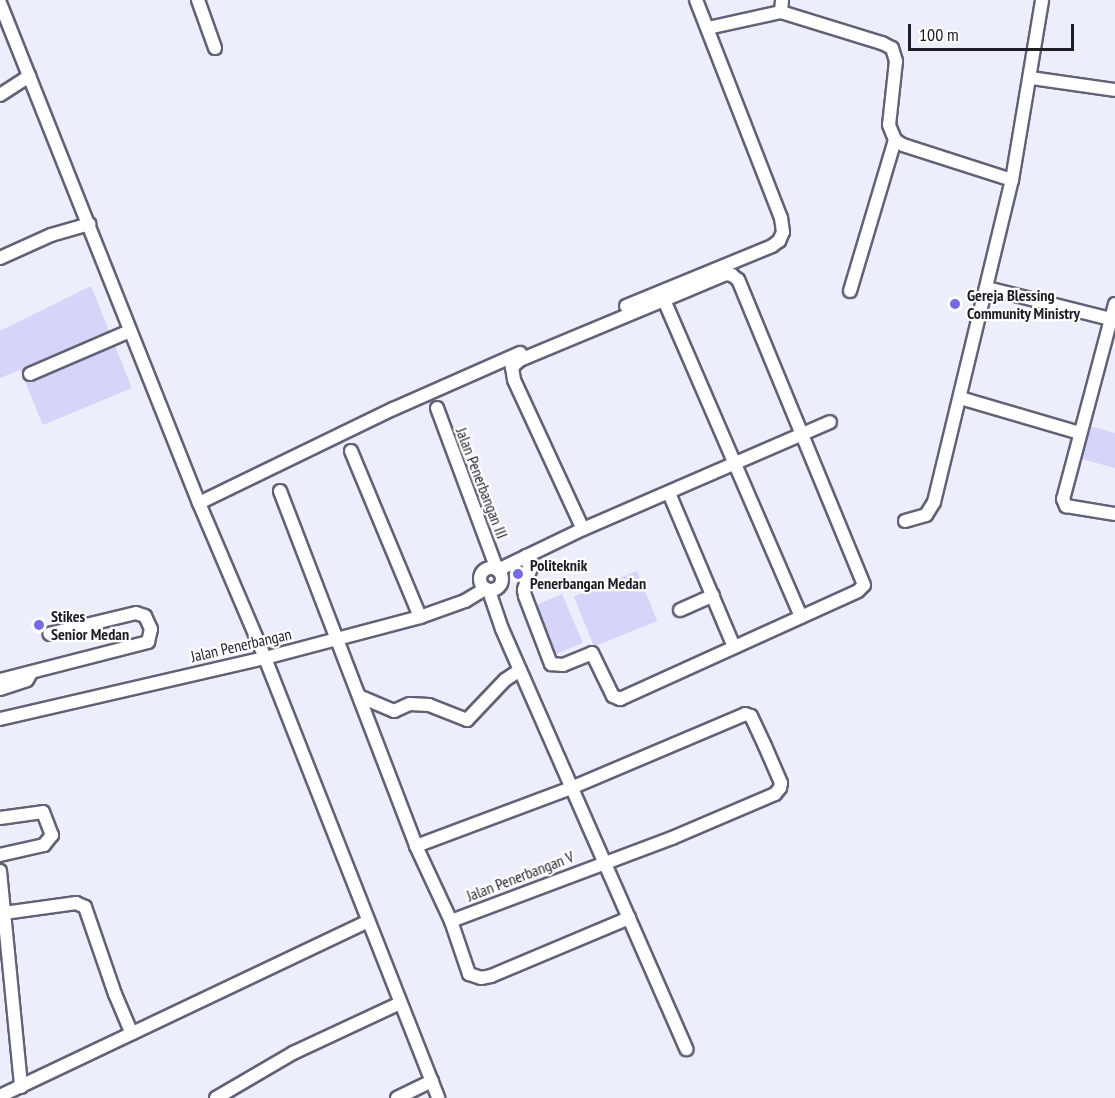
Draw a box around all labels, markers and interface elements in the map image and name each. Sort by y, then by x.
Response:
scale bar [911,12,1078,50]
text: 100 m [919,23,959,46]
place label: Gereja Blessing Community Ministry [967,285,1080,323]
marker: Gereja Blessing Community Ministry [948,297,962,311]
street label: Jalan Penerbangan III [452,425,512,541]
place label: Politeknik Penerbangan Medan [530,555,646,593]
marker: Politeknik Penerbangan Medan [511,567,525,581]
place label: Stikes Senior Medan [51,606,129,644]
marker: Stikes Senior Medan [32,618,46,632]
street label: Jalan Penerbangan [189,624,293,666]
street label: Jalan Penerbangan V [463,847,577,905]

